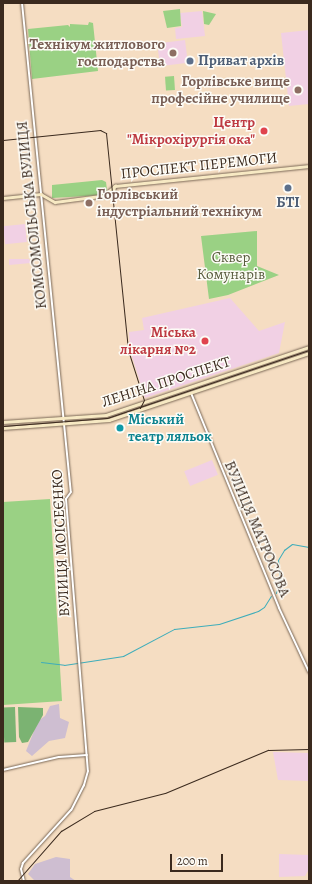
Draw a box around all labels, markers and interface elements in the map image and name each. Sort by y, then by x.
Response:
place label: Технікум житлового господарства [30,35,165,70]
marker: Технікум житлового господарства [168,48,178,58]
place label: Приват архів [198,52,284,70]
marker: Приват архів [185,56,195,66]
place label: Горлівське вище професійне училище [151,72,290,107]
marker: Горлівське вище професійне училище [293,85,303,95]
place label: Центр "Мікрохірургія ока" [127,113,255,148]
street label: КОМСОМОЛЬСЬКА ВУЛИЦЯ [13,120,51,310]
marker: Центр "Мікрохірургія ока" [258,125,270,137]
street label: ПРОСПЕКТ ПЕРЕМОГИ [120,149,278,183]
marker: БТІ [283,183,293,193]
place label: Горлівський індустріальний технікум [97,185,262,220]
place label: БТІ [276,194,300,212]
marker: Горлівський індустріальний технікум [84,198,94,208]
park label: Сквер Комунарів [197,248,265,283]
place label: Міська лікарня №2 [120,323,196,358]
marker: Міська лікарня №2 [199,335,211,347]
street label: ЛЕНІНА ПРОСПЕКТ [99,353,233,411]
place label: Міський театр ляльок [128,410,212,445]
marker: Міський театр ляльок [115,423,125,433]
street label: ВУЛИЦЯ МАТРОСОВА [220,458,294,600]
street label: ВУЛИЦЯ МОІСЕЄНКО [48,469,74,617]
scale bar [172,846,225,872]
text: 200 m [177,853,208,869]

